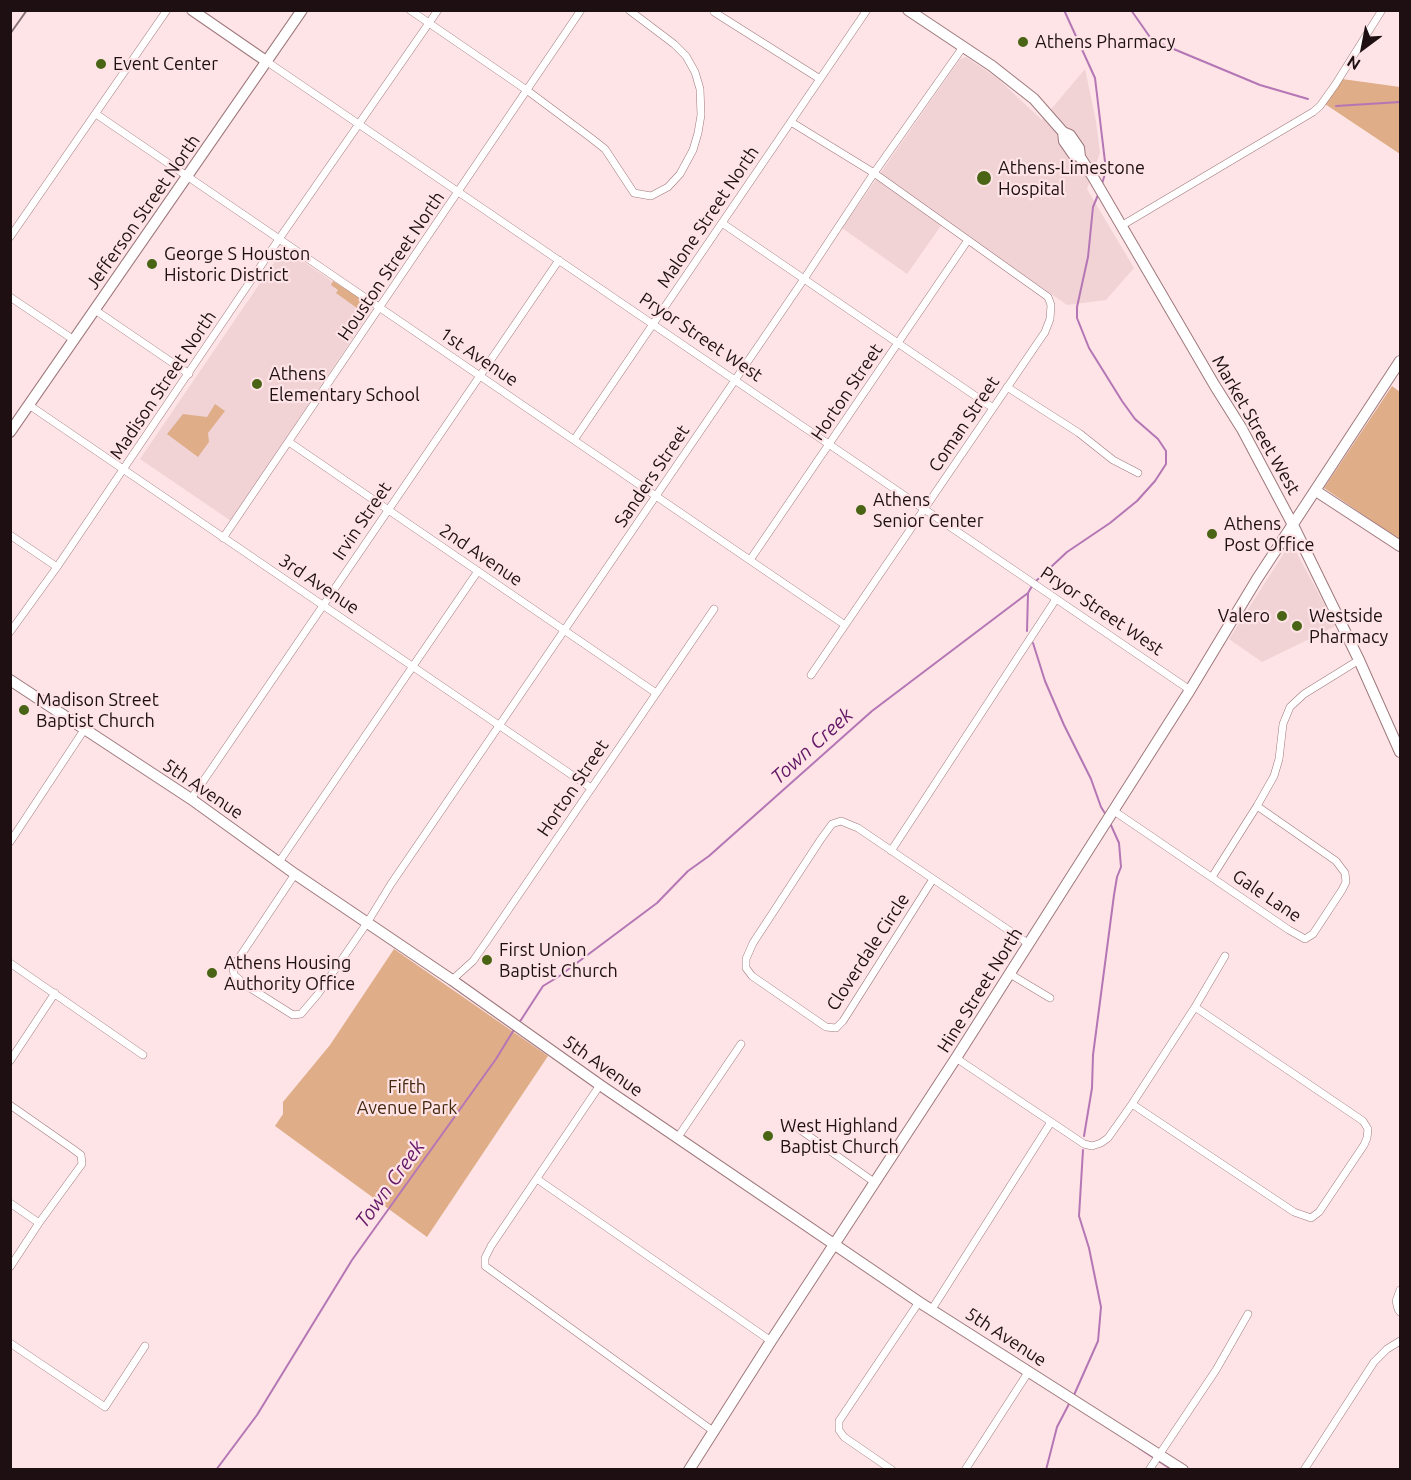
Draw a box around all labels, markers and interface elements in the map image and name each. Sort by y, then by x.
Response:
north arrow [1333,18,1393,78]
place label: Athens Pharmacy [1035,31,1175,53]
marker: Athens Pharmacy [1016,35,1030,49]
text: N [1344,52,1363,74]
place label: Event Center [113,53,218,75]
marker: Event Center [94,57,108,71]
street label: Jefferson Street North [81,130,205,294]
street label: Malone Street North [653,142,763,292]
place label: Athens-Limestone Hospital [998,157,1145,200]
marker: Athens-Limestone Hospital [975,169,993,187]
street label: Houston Street North [333,187,449,345]
place label: George S Houston Historic District [164,243,310,286]
marker: George S Houston Historic District [145,257,159,271]
street label: Pryor Street West [635,288,767,386]
street label: Madison Street North [105,307,221,463]
street label: 1st Avenue [436,323,522,391]
street label: Horton Street [807,339,887,445]
street label: Market Street West [1207,352,1305,498]
place label: Athens Elementary School [269,363,420,406]
street label: Coman Street [924,372,1004,476]
marker: Athens Elementary School [250,377,264,391]
street label: Sanders Street [610,421,694,531]
street label: Irvin Street [328,478,396,564]
place label: Athens Senior Center [873,489,984,532]
marker: Athens Senior Center [854,503,868,517]
place label: Athens Post Office [1224,513,1314,556]
street label: 2nd Avenue [435,519,527,591]
marker: Athens Post Office [1205,527,1219,541]
street label: 3rd Avenue [275,549,363,619]
street label: Pryor Street West [1036,562,1168,660]
place label: Valero [1218,605,1270,627]
place label: Westside Pharmacy [1309,605,1388,648]
marker: Valero [1275,609,1289,623]
marker: Westside Pharmacy [1290,619,1304,633]
place label: Madison Street Baptist Church [36,689,159,732]
marker: Madison Street Baptist Church [17,703,31,717]
water label: Town Creek [766,703,858,789]
street label: Horton Street [533,735,613,841]
street label: 5th Avenue [159,754,247,824]
street label: Gale Lane [1228,865,1306,927]
street label: Cloverdale Circle [822,889,914,1015]
street label: Hine Street North [933,924,1027,1056]
place label: First Union Baptist Church [499,939,618,982]
place label: Athens Housing Authority Office [224,952,355,994]
marker: First Union Baptist Church [480,953,494,967]
marker: Athens Housing Authority Office [205,966,219,980]
street label: 5th Avenue [559,1031,647,1101]
park label: Fifth Avenue Park [357,1076,457,1118]
place label: West Highland Baptist Church [780,1115,899,1158]
marker: West Highland Baptist Church [761,1129,775,1143]
water label: Town Creek [350,1136,430,1232]
street label: 5th Avenue [961,1303,1051,1371]

